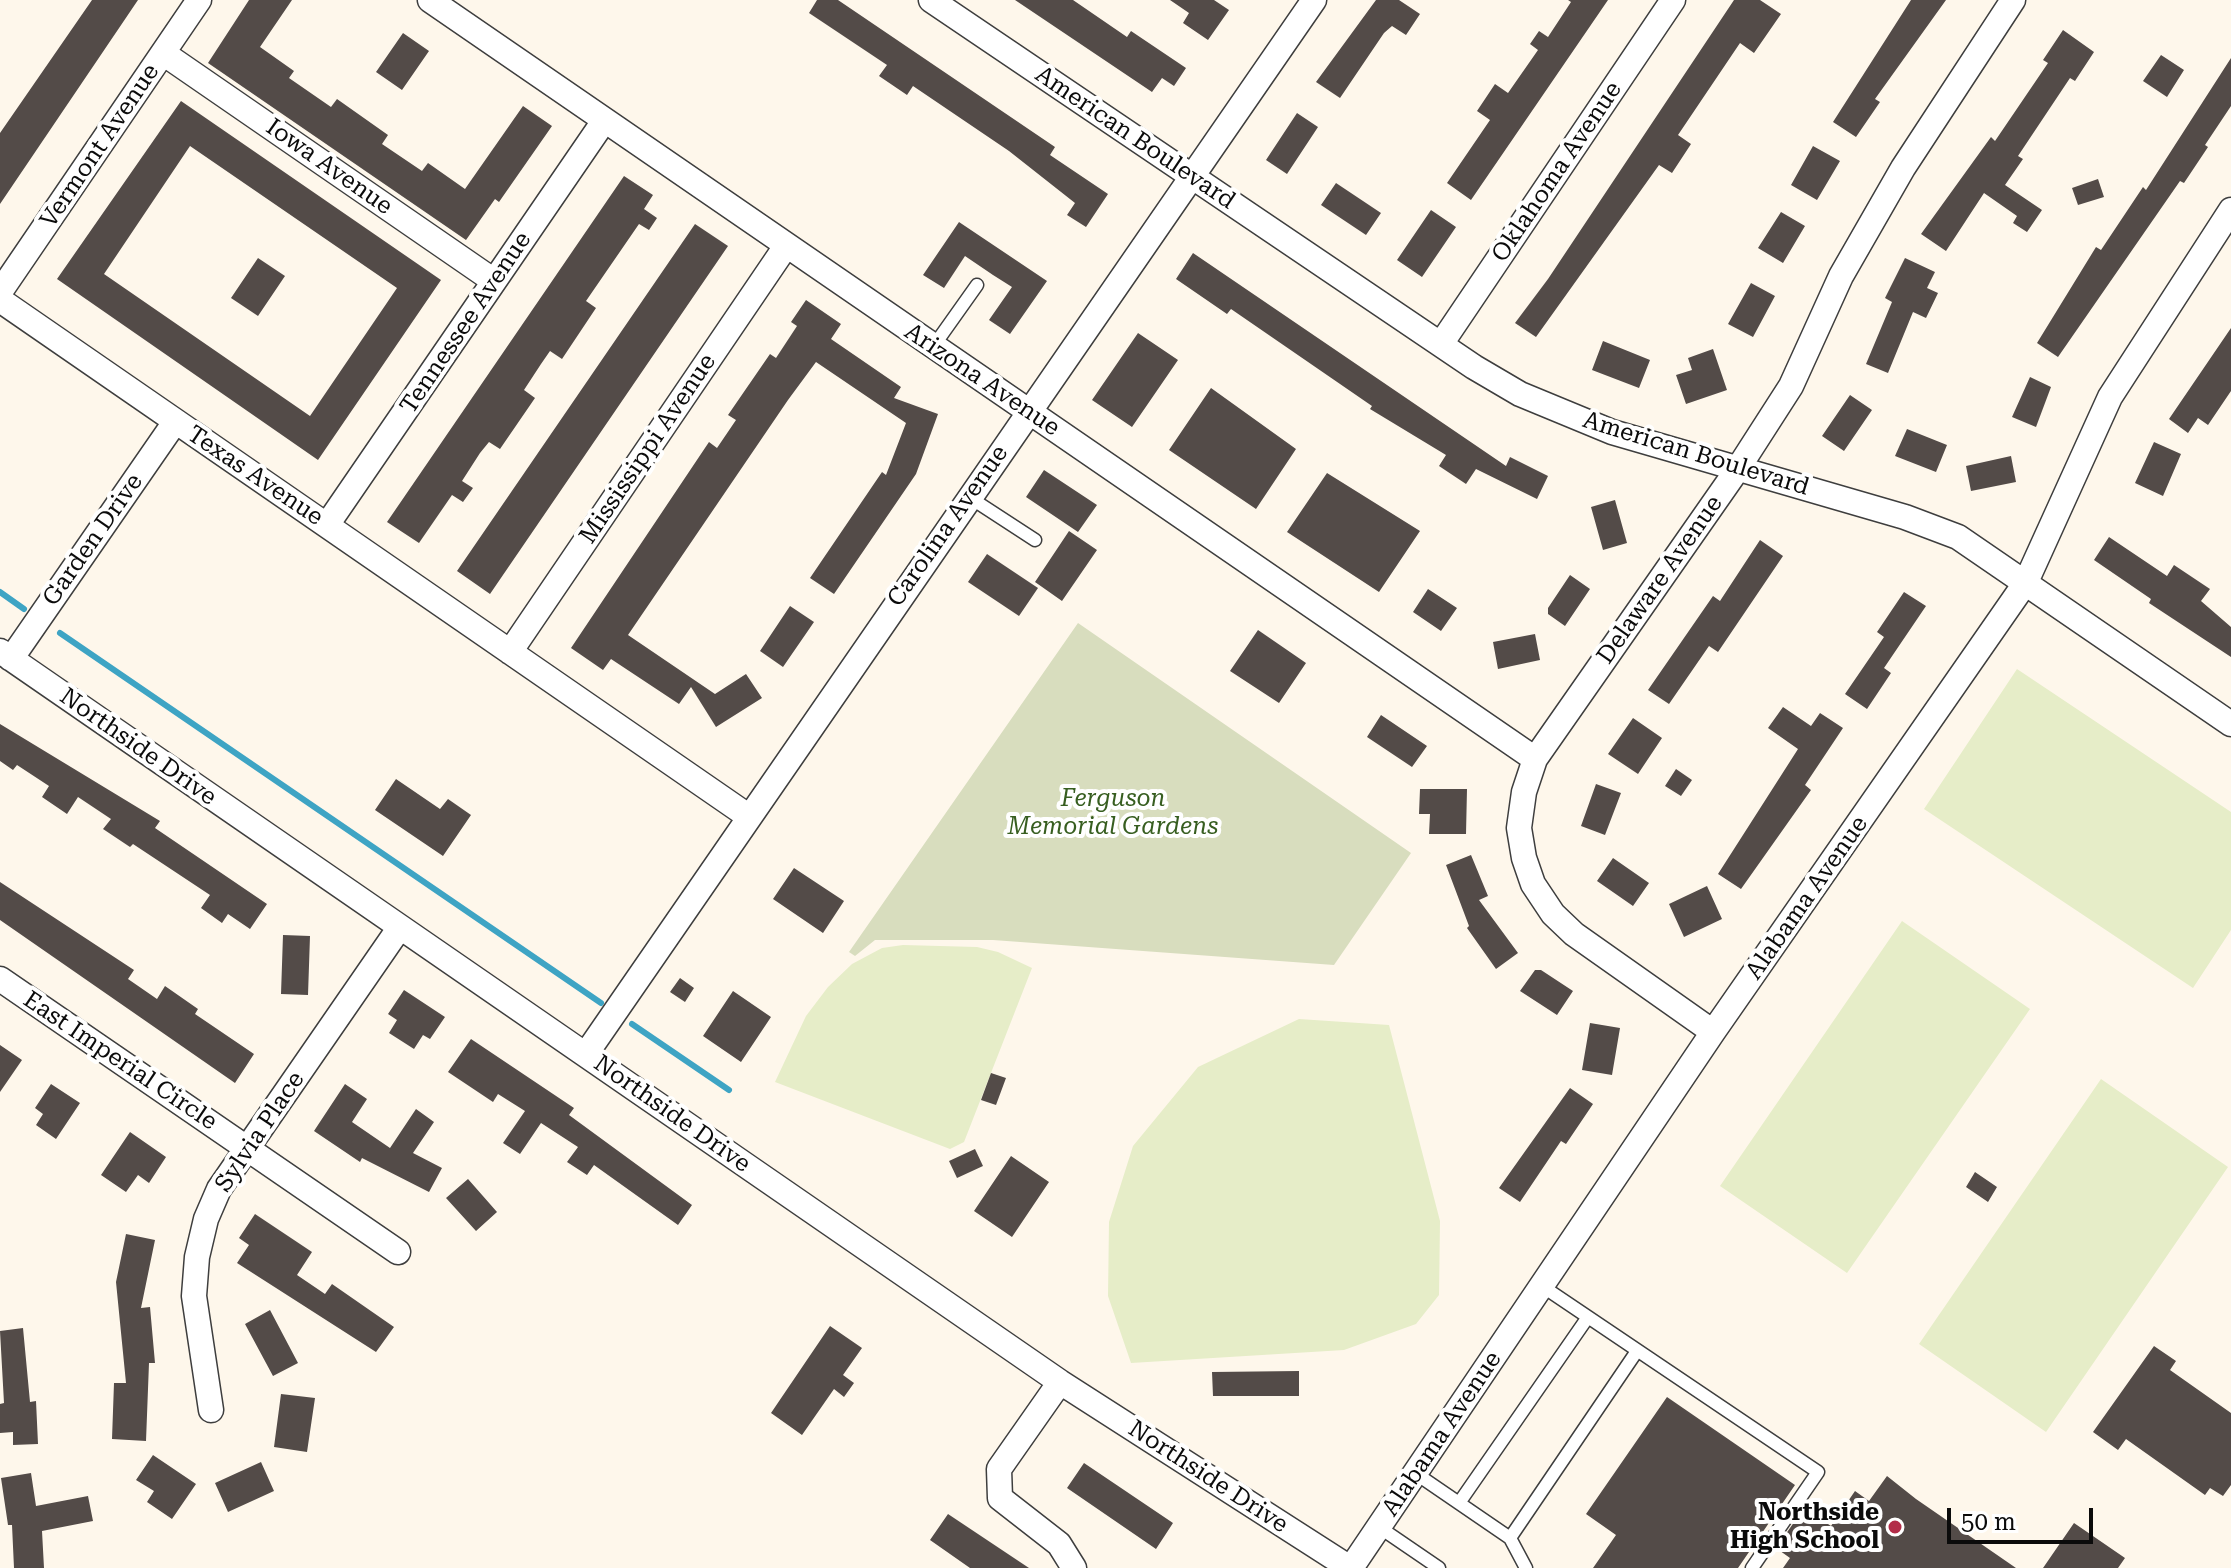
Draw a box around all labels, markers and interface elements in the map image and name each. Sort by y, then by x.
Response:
street label: Vermont Avenue [34,58,166,234]
street label: American Boulevard [1030,60,1240,216]
street label: Oklahoma Avenue [1486,76,1628,268]
street label: Iowa Avenue [260,113,398,221]
street label: Tennessee Avenue [395,227,537,419]
street label: Arizona Avenue [899,317,1065,443]
street label: Mississippi Avenue [574,349,722,549]
street label: American Boulevard [1579,406,1813,502]
street label: Texas Avenue [182,420,328,532]
street label: Carolina Avenue [882,440,1014,612]
street label: Garden Drive [37,468,149,612]
street label: Delaware Avenue [1591,490,1729,670]
street label: Northside Drive [54,682,222,812]
park label: Ferguson Memorial Gardens [1007,785,1219,841]
street label: Alabama Avenue [1740,811,1874,985]
street label: East Imperial Circle [18,985,222,1137]
street label: Northside Drive [588,1049,756,1179]
street label: Sylvia Place [209,1066,311,1198]
street label: Alabama Avenue [1376,1346,1508,1522]
street label: Northside Drive [1123,1415,1293,1539]
scale bar [1951,1492,2097,1542]
place label: Northside High School [1730,1499,1879,1555]
text: 50 m [1961,1508,2016,1536]
marker: Northside High School [1886,1518,1904,1536]

